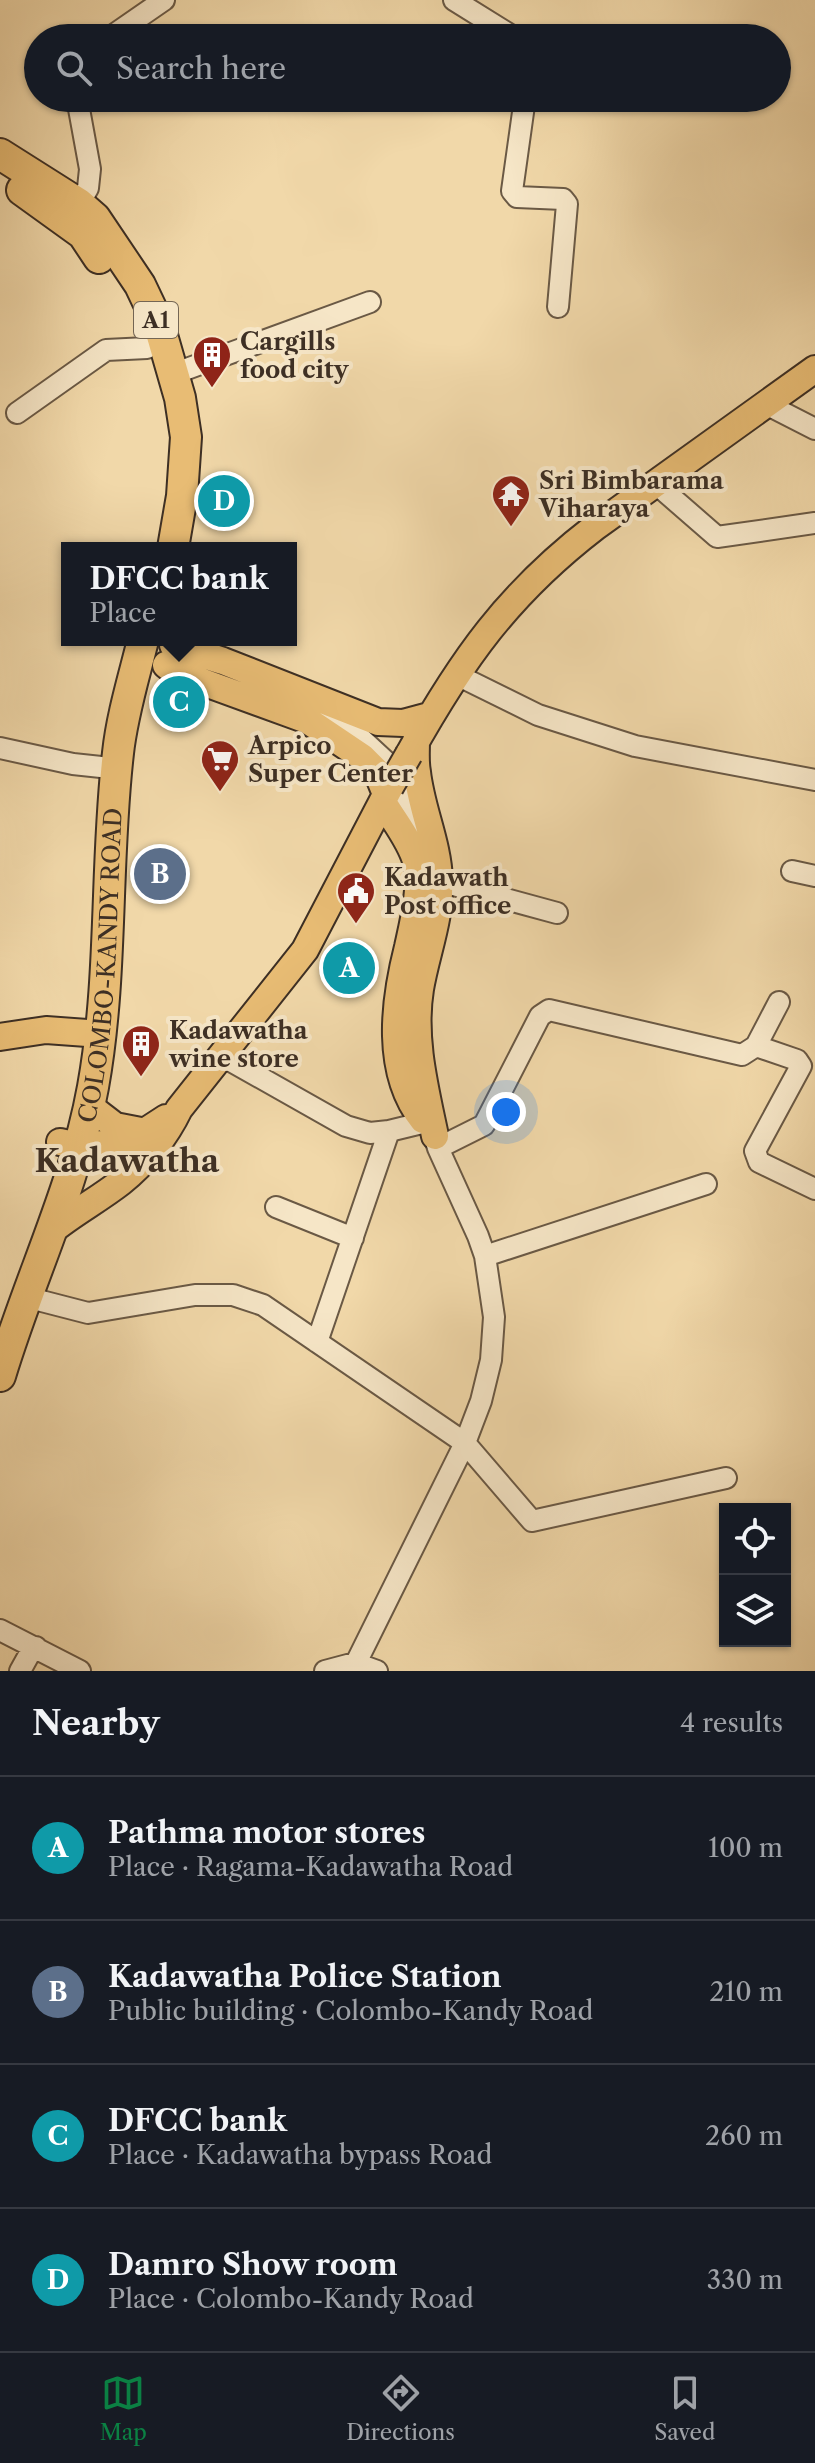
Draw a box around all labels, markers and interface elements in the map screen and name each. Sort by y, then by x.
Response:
search box [24,24,791,112]
icon: search [52,46,96,90]
text: Search here [116,50,286,87]
road number: A1 [134,302,178,338]
place label: Cargills food city [240,327,350,384]
building icon: Cargills food city [191,334,233,389]
place label: Sri Bimbarama Viharaya [538,466,725,523]
pin: D [198,471,250,531]
temple icon: Sri Bimbarama Viharaya [490,473,532,528]
popup [61,542,297,646]
text: DFCC bank [89,560,269,597]
text: Place [89,597,156,629]
pin: C [153,672,205,732]
place label: Arpico Super Center [247,731,413,788]
supermarket icon: Arpico Super Center [199,738,241,793]
street label: COLOMBO-KANDY ROAD [71,807,128,1126]
pin: B [134,844,186,904]
place label: Kadawath Post office [384,863,511,920]
public building icon: Kadawath Post office [335,870,377,925]
pin: A [323,938,375,998]
place label: Kadawatha wine store [168,1016,309,1073]
building icon: Kadawatha wine store [120,1023,162,1078]
your location [486,1092,526,1132]
district label: Kadawatha [35,1141,220,1180]
map controls [719,1503,791,1647]
button: locate [719,1503,791,1575]
button: layers [719,1575,791,1647]
text: Nearby [32,1702,160,1744]
text: 4 results [680,1707,783,1739]
text: Pathma motor stores [108,1814,425,1851]
text: A [48,1832,68,1864]
text: 100 m [708,1832,783,1864]
text: Place · Ragama-Kadawatha Road [108,1851,513,1883]
text: Kadawatha Police Station [108,1958,502,1995]
text: B [48,1976,68,2008]
text: 210 m [710,1976,783,2008]
text: Public building · Colombo-Kandy Road [108,1995,593,2027]
text: DFCC bank [108,2102,287,2139]
text: C [48,2120,68,2152]
text: 260 m [705,2120,783,2152]
text: Place · Kadawatha bypass Road [108,2139,492,2171]
text: Damro Show room [108,2246,398,2283]
text: D [47,2264,69,2296]
text: 330 m [707,2264,783,2296]
text: Place · Colombo-Kandy Road [108,2283,474,2315]
tab: Map [100,2371,147,2446]
tab: Directions [346,2371,455,2446]
tab: Saved [654,2371,715,2446]

